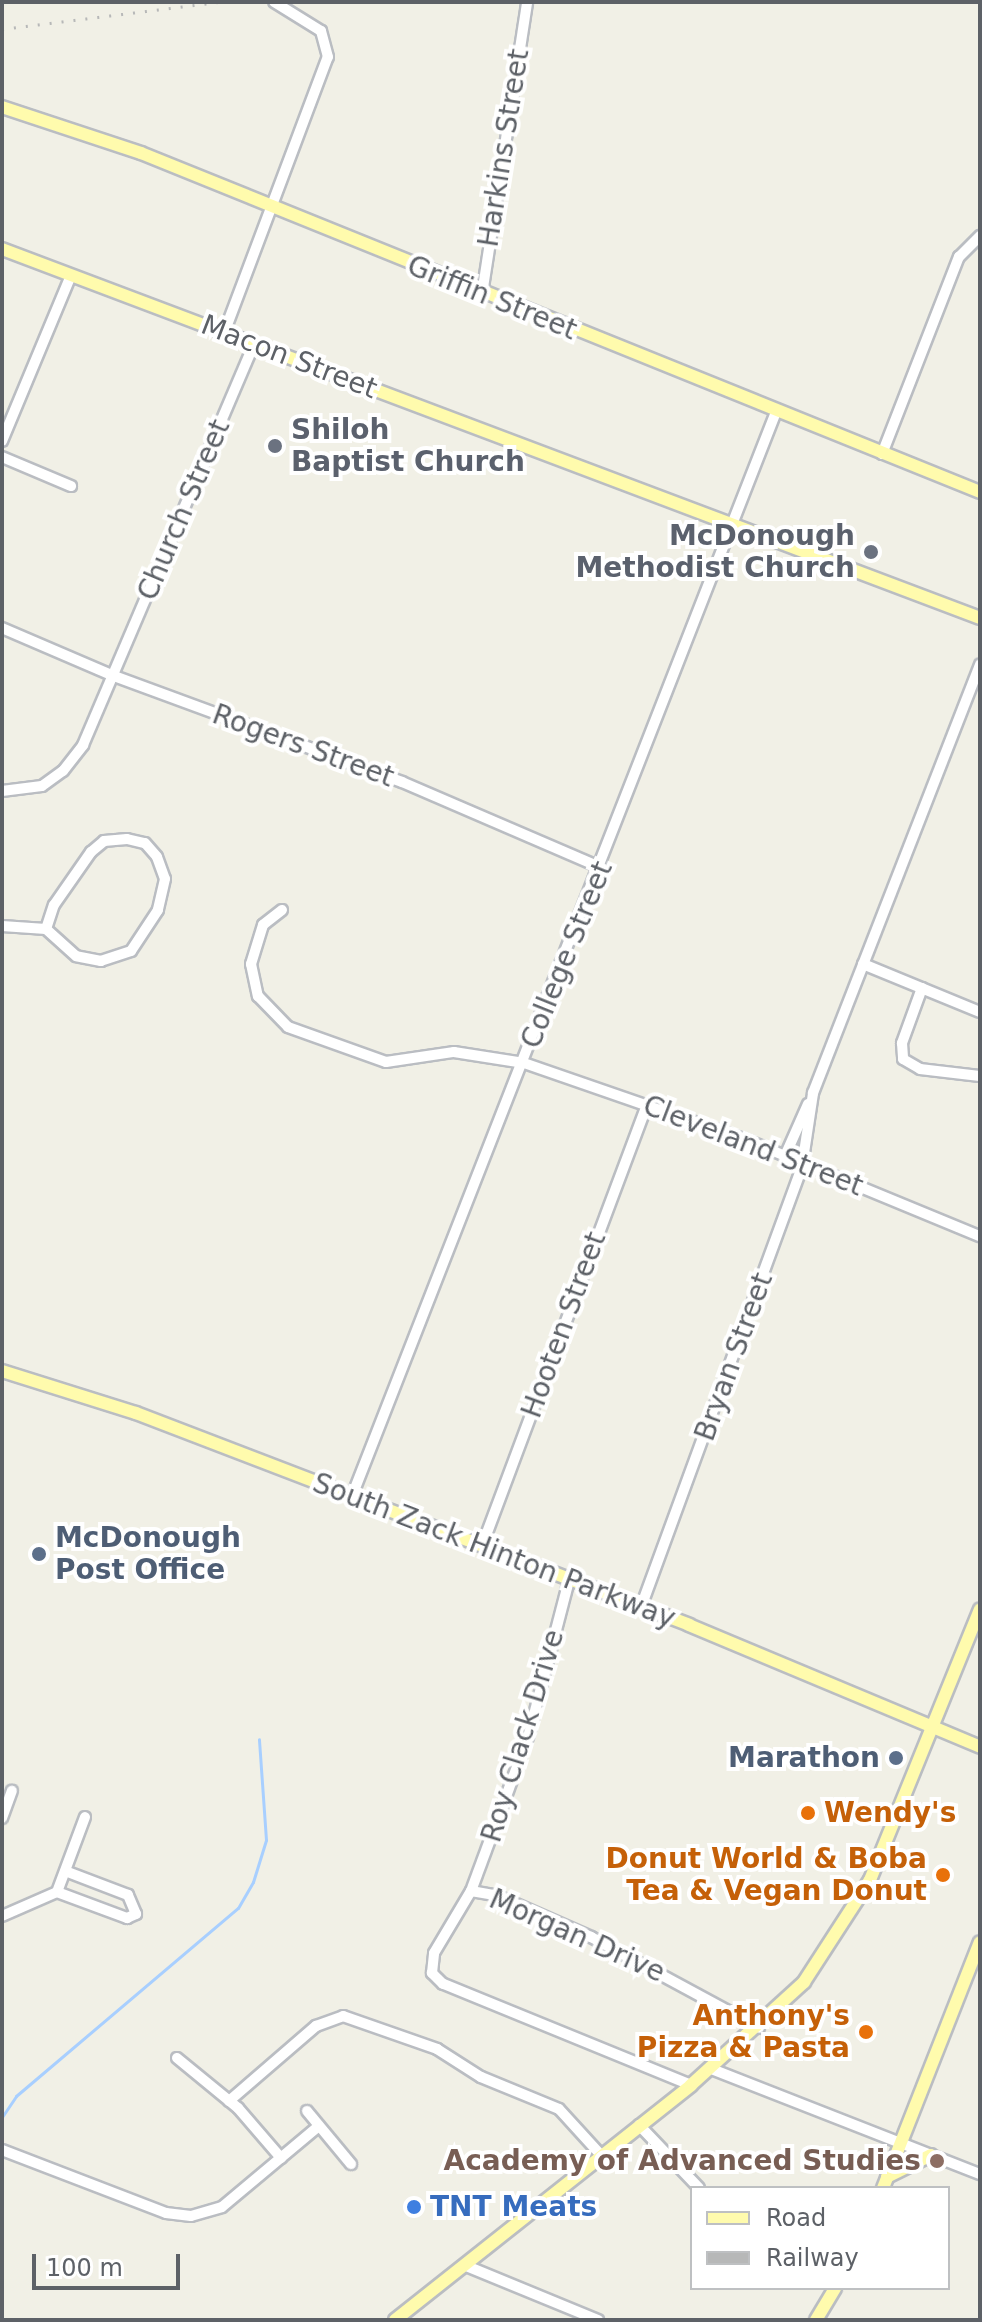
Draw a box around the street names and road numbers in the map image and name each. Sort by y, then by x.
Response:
street label: Harkins Street [472,47,536,249]
street label: Griffin Street [402,249,582,347]
street label: Macon Street [196,308,382,406]
street label: Church Street [131,415,237,605]
street label: Rogers Street [208,698,398,794]
street label: College Street [514,857,620,1053]
street label: Cleveland Street [638,1089,868,1203]
street label: Hooten Street [515,1228,613,1422]
street label: Bryan Street [688,1268,780,1446]
street label: South Zack Hinton Parkway [308,1466,680,1636]
street label: Roy Clack Drive [475,1626,571,1846]
street label: Morgan Drive [484,1882,670,1990]

